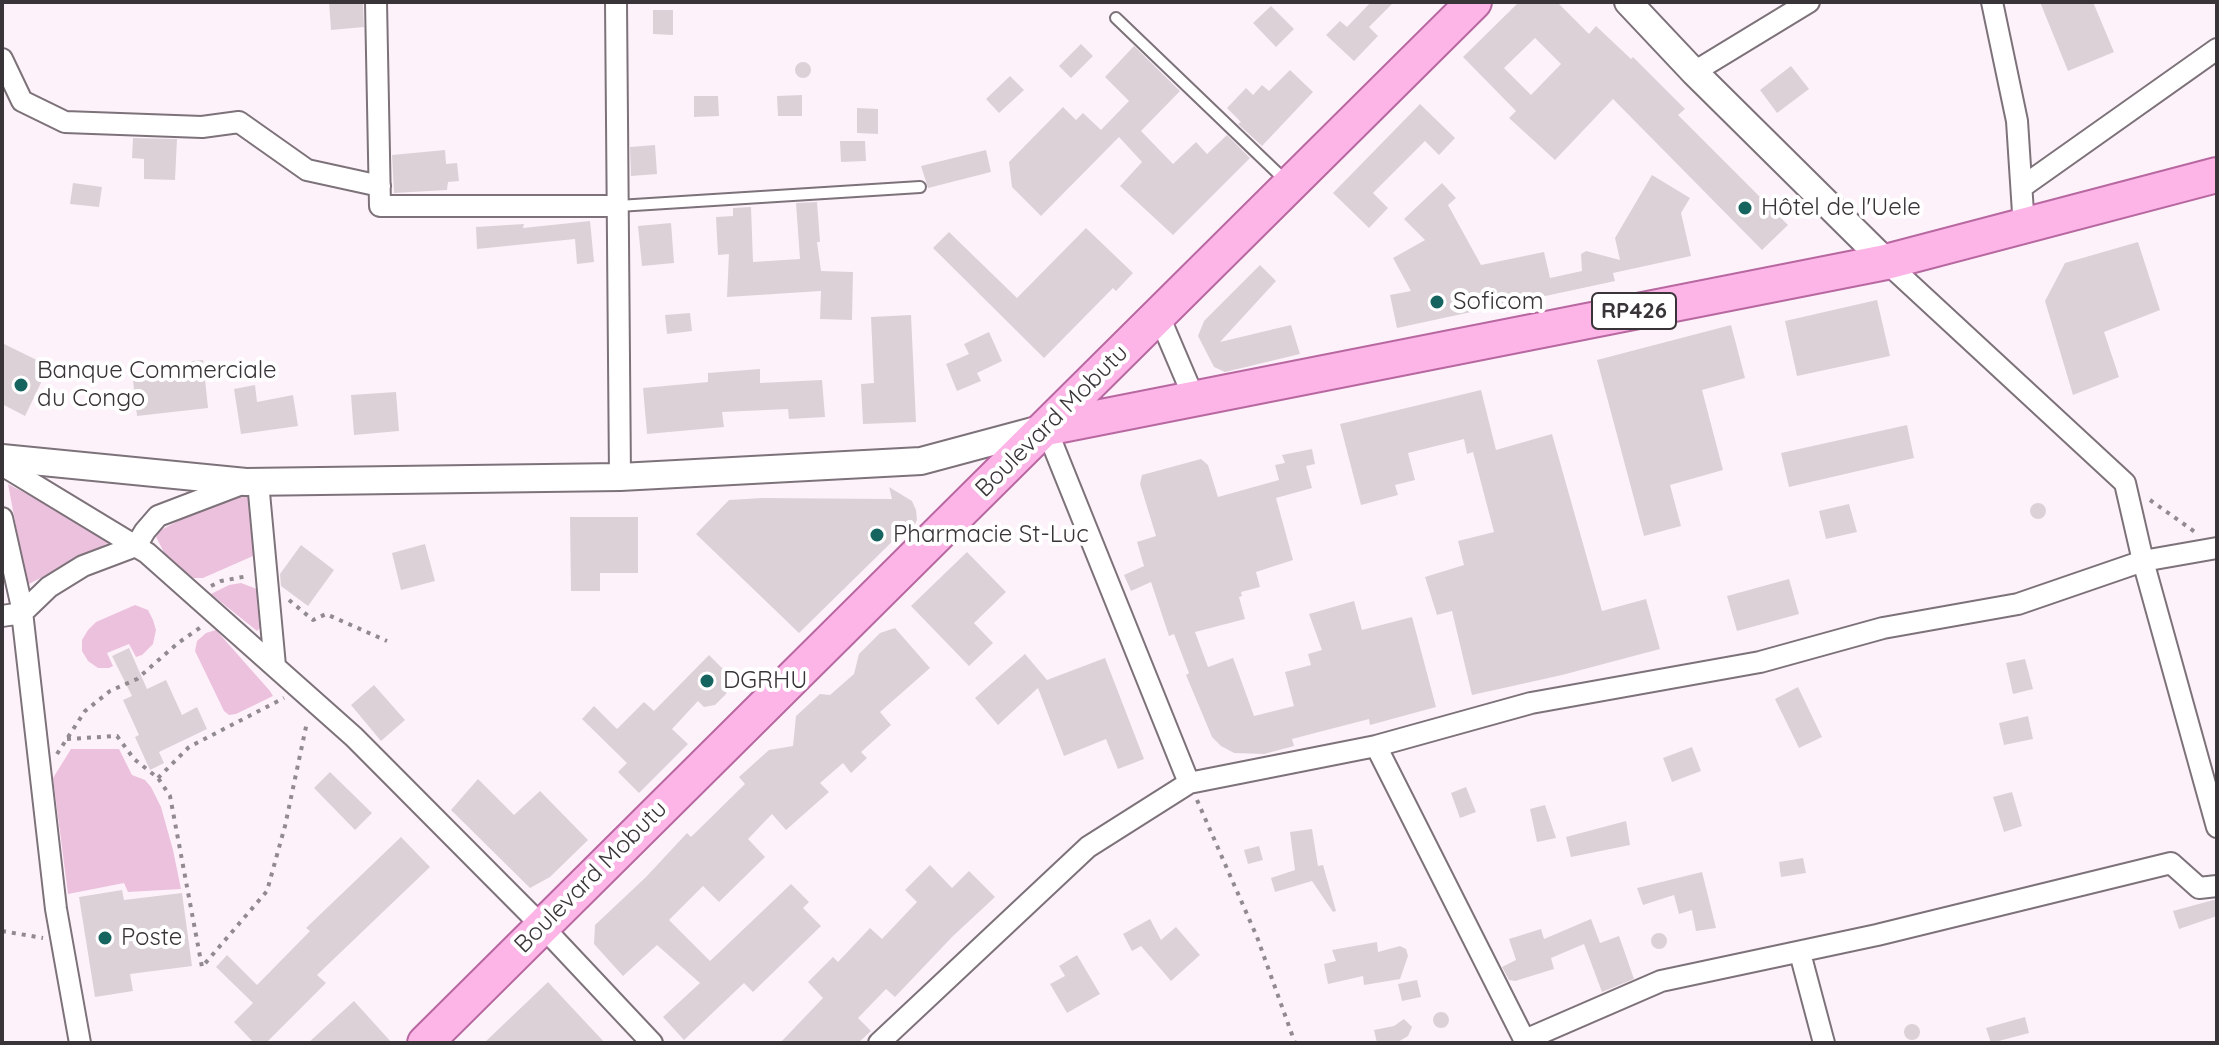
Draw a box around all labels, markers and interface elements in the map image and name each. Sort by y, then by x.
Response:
place label: Hôtel de l'Uele [1761,194,1921,222]
marker: Hôtel de l'Uele [1736,199,1754,217]
place label: Soficom [1453,288,1544,316]
marker: Soficom [1428,293,1446,311]
road number: RP426 [1592,293,1676,329]
street label: Boulevard Mobutu [970,339,1134,503]
place label: Banque Commerciale du Congo [37,357,277,413]
marker: Banque Commerciale du Congo [12,376,30,394]
place label: Pharmacie St-Luc [893,521,1089,549]
marker: Pharmacie St-Luc [868,526,886,544]
place label: DGRHU [723,667,807,695]
marker: DGRHU [698,672,716,690]
street label: Boulevard Mobutu [509,795,673,959]
place label: Poste [121,924,182,952]
marker: Poste [96,929,114,947]

